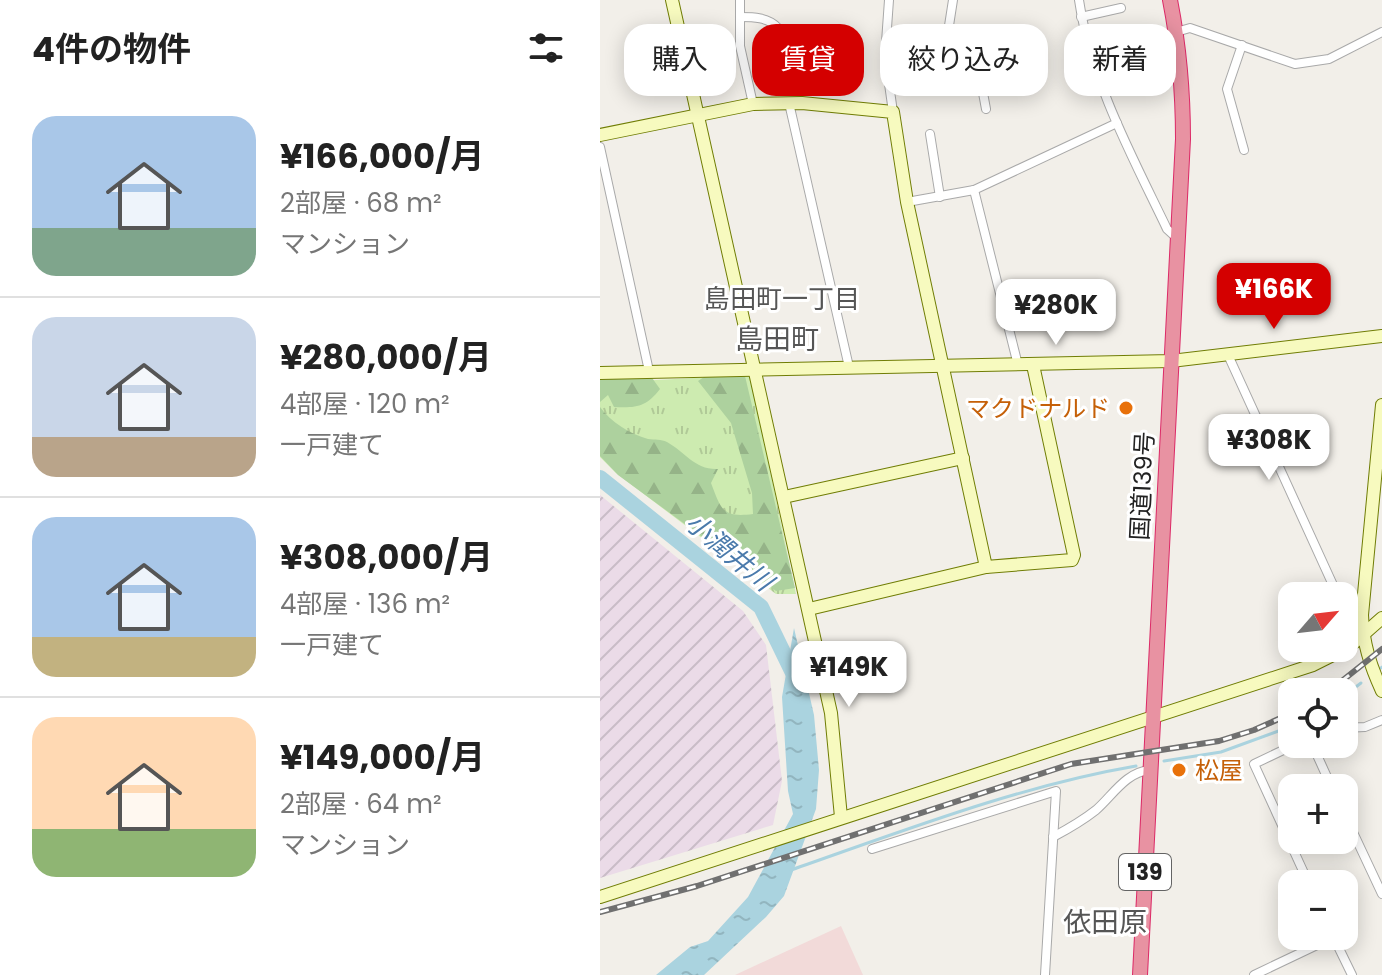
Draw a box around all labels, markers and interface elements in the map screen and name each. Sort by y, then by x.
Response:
chip: 購入 [624,24,736,96]
chip: 賃貸 [752,24,864,96]
chip: 絞り込み [880,24,1048,96]
chip: 新着 [1064,24,1176,96]
text: 4件の物件 [32,25,191,73]
icon: filters [524,26,568,70]
text: ¥166,000/月 [280,132,485,180]
icon: home [96,148,192,244]
text: 2部屋 · 68 m² [280,185,442,221]
text: マンション [280,226,410,262]
pin: ¥166K [1218,263,1330,331]
text: ¥166K [1235,271,1313,307]
pin: ¥280K [1000,279,1112,347]
district label: 島田町一丁目 [704,281,860,317]
text: ¥280K [1014,287,1098,323]
district label: 島田町 [735,320,819,359]
text: ¥280,000/月 [280,333,492,381]
icon: home [96,349,192,445]
text: 4部屋 · 120 m² [280,386,450,422]
place label: マクドナルド [966,392,1110,425]
marker: マクドナルド [1117,399,1135,417]
pin: ¥308K [1213,414,1325,482]
text: ¥308K [1226,422,1312,458]
text: 一戸建て [280,427,384,463]
street label: 国道139号 [1123,431,1161,541]
water label: 小潤井川 [678,505,783,601]
text: ¥308,000/月 [280,533,493,581]
icon: home [96,549,192,645]
north arrow [1278,582,1358,662]
map controls [1278,582,1358,950]
text: 4部屋 · 136 m² [280,586,450,622]
text: 一戸建て [280,627,384,663]
pin: ¥149K [793,641,905,709]
text: ¥149K [810,649,888,685]
button: locate [1278,678,1358,758]
text: ¥149,000/月 [280,733,485,781]
icon: home [96,749,192,845]
place label: 松屋 [1195,754,1243,787]
marker: 松屋 [1170,761,1188,779]
button: + [1278,774,1358,854]
text: 2部屋 · 64 m² [280,786,442,822]
text: マンション [280,827,410,863]
road number: 139 [1119,854,1171,890]
button: − [1278,870,1358,950]
district label: 依田原 [1063,903,1147,942]

